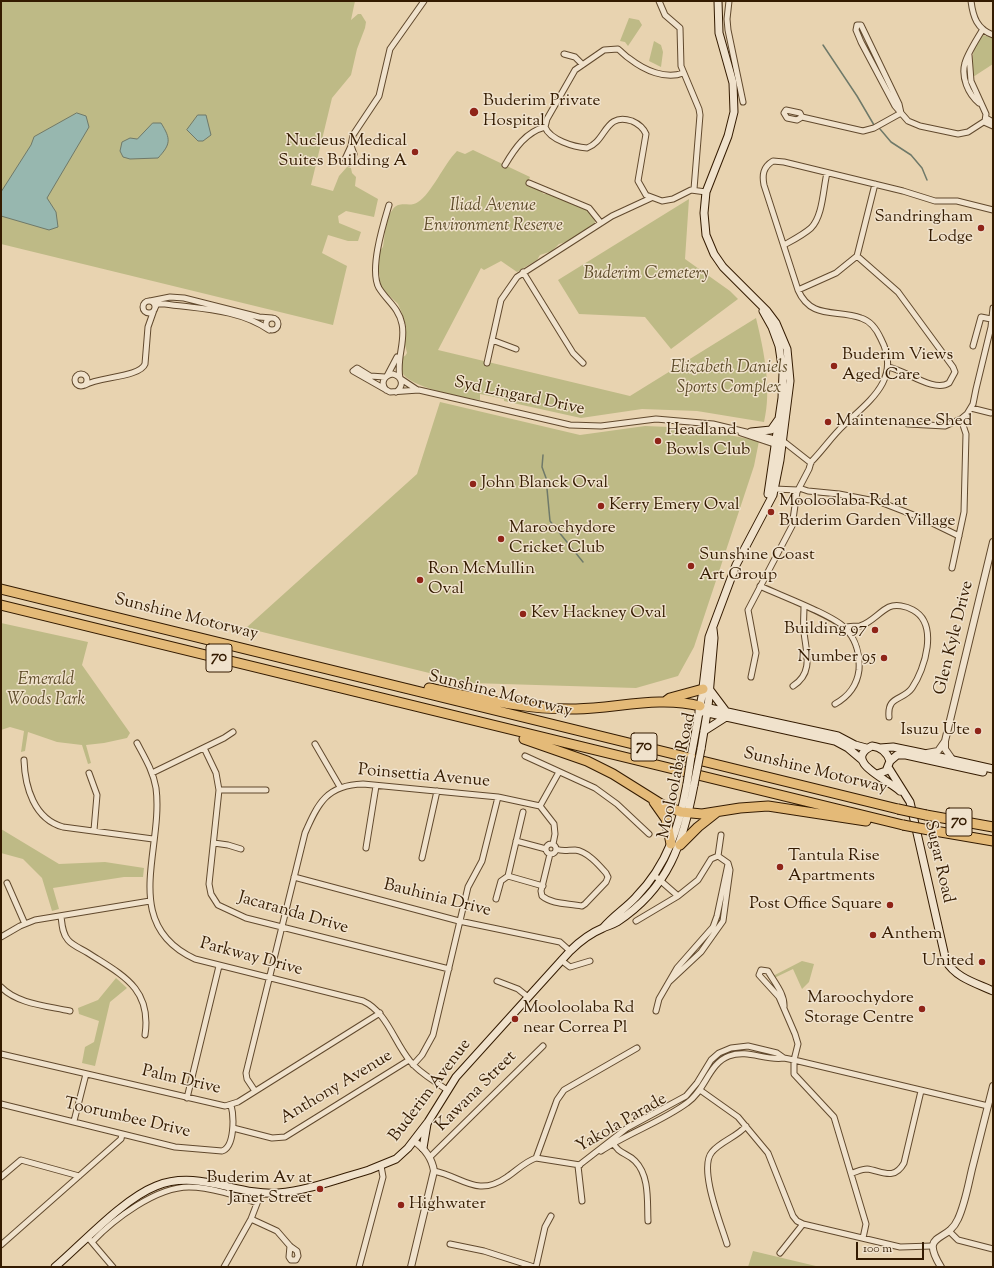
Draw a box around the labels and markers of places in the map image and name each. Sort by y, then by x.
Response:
place label: Buderim Private Hospital [483,92,601,132]
marker: Buderim Private Hospital [468,106,480,118]
place label: Nucleus Medical Suites Building A [278,132,407,172]
marker: Nucleus Medical Suites Building A [410,147,420,157]
place label: Sandringham Lodge [874,208,973,248]
marker: Sandringham Lodge [976,223,986,233]
place label: Buderim Views Aged Care [842,346,953,386]
marker: Buderim Views Aged Care [829,361,839,371]
place label: Maintenance Shed [836,412,972,432]
marker: Maintenance Shed [823,417,833,427]
place label: Headland Bowls Club [666,421,750,461]
marker: Headland Bowls Club [653,436,663,446]
place label: John Blanck Oval [481,474,608,494]
marker: John Blanck Oval [468,479,478,489]
place label: Mooloolaba Rd at Buderim Garden Village [779,492,955,532]
place label: Kerry Emery Oval [609,496,740,516]
marker: Kerry Emery Oval [596,501,606,511]
marker: Mooloolaba Rd at Buderim Garden Village [766,507,776,517]
place label: Maroochydore Cricket Club [509,519,616,559]
marker: Maroochydore Cricket Club [496,534,506,544]
place label: Sunshine Coast Art Group [699,546,815,586]
place label: Ron McMullin Oval [428,560,535,600]
marker: Sunshine Coast Art Group [686,561,696,571]
marker: Ron McMullin Oval [415,575,425,585]
place label: Kev Hackney Oval [531,604,666,624]
marker: Kev Hackney Oval [518,609,528,619]
place label: Building 97 [784,620,867,640]
marker: Building 97 [870,625,880,635]
place label: Number 95 [797,648,876,668]
marker: Number 95 [879,653,889,663]
place label: Isuzu Ute [901,721,970,741]
marker: Isuzu Ute [973,726,983,736]
place label: Tantula Rise Apartments [788,847,880,887]
marker: Tantula Rise Apartments [775,862,785,872]
place label: Post Office Square [749,895,882,915]
marker: Post Office Square [885,900,895,910]
place label: Anthem [881,925,942,945]
marker: Anthem [868,930,878,940]
place label: United [922,952,974,972]
marker: United [977,957,987,967]
place label: Maroochydore Storage Centre [804,989,914,1029]
place label: Mooloolaba Rd near Correa Pl [523,999,634,1039]
marker: Maroochydore Storage Centre [917,1004,927,1014]
marker: Mooloolaba Rd near Correa Pl [510,1014,520,1024]
place label: Buderim Av at Janet Street [206,1169,312,1209]
marker: Buderim Av at Janet Street [315,1184,325,1194]
place label: Highwater [409,1195,486,1215]
marker: Highwater [396,1200,406,1210]

